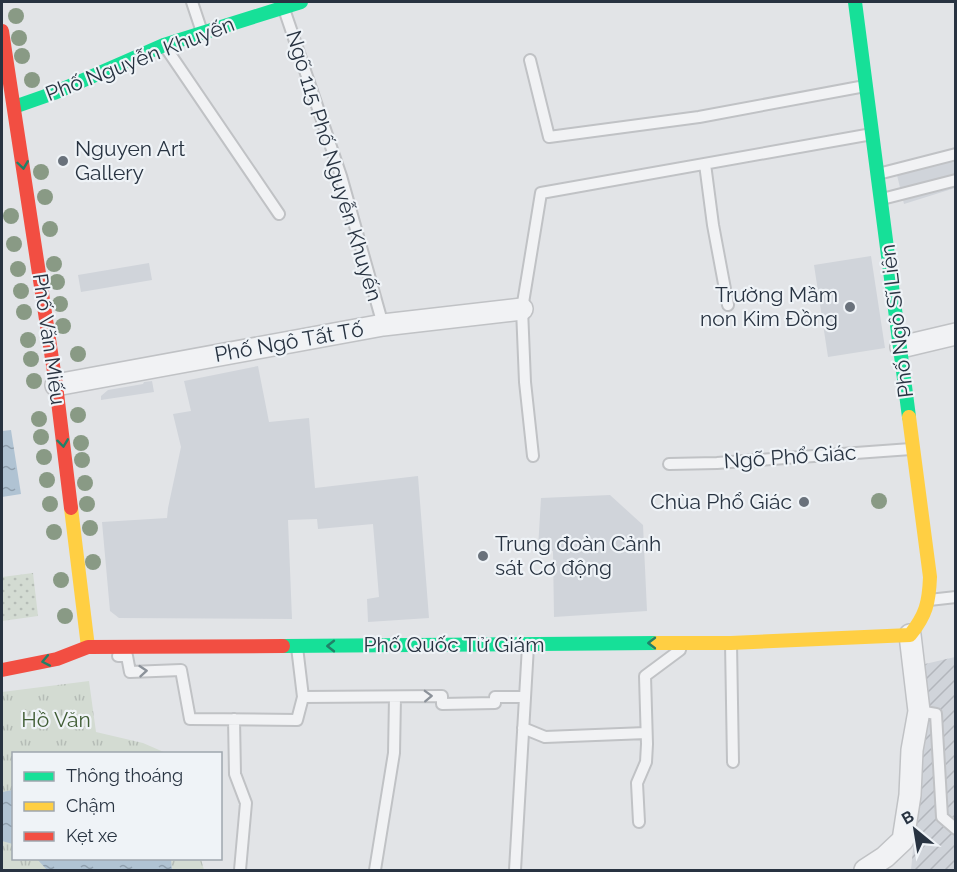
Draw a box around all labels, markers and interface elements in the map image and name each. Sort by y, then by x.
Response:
street label: Phố Nguyễn Khuyến [42,11,238,106]
street label: Ngõ 115 Phố Nguyễn Khuyến [281,27,388,304]
place label: Nguyen Art Gallery [75,136,185,185]
marker: Nguyen Art Gallery [56,154,70,168]
one-way arrow [17,160,29,170]
street label: Phố Ngô Sĩ Liên [875,243,918,399]
street label: Phố Văn Miếu [28,272,71,406]
place label: Trường Mầm non Kim Đồng [700,282,838,331]
marker: Trường Mầm non Kim Đồng [843,300,857,314]
street label: Phố Ngô Tất Tố [213,316,365,367]
one-way arrow [56,438,69,448]
street label: Ngõ Phổ Giác [723,439,857,474]
place label: Chùa Phổ Giác [650,489,792,514]
marker: Chùa Phổ Giác [797,495,811,509]
place label: Trung đoàn Cảnh sát Cơ động [495,531,661,580]
marker: Trung đoàn Cảnh sát Cơ động [476,549,490,563]
street label: Phố Quốc Tử Giám [363,632,545,657]
one-way arrow [647,637,656,649]
one-way arrow [327,639,336,652]
one-way arrow [41,654,51,667]
one-way arrow [139,664,148,677]
one-way arrow [424,690,433,702]
park label: Hồ Văn [21,707,91,732]
legend [12,752,222,860]
text: Thông thoáng [66,765,183,786]
text: Chậm [66,795,115,816]
north arrow [885,800,945,860]
text: B [898,806,917,828]
text: Kẹt xe [66,825,118,846]

